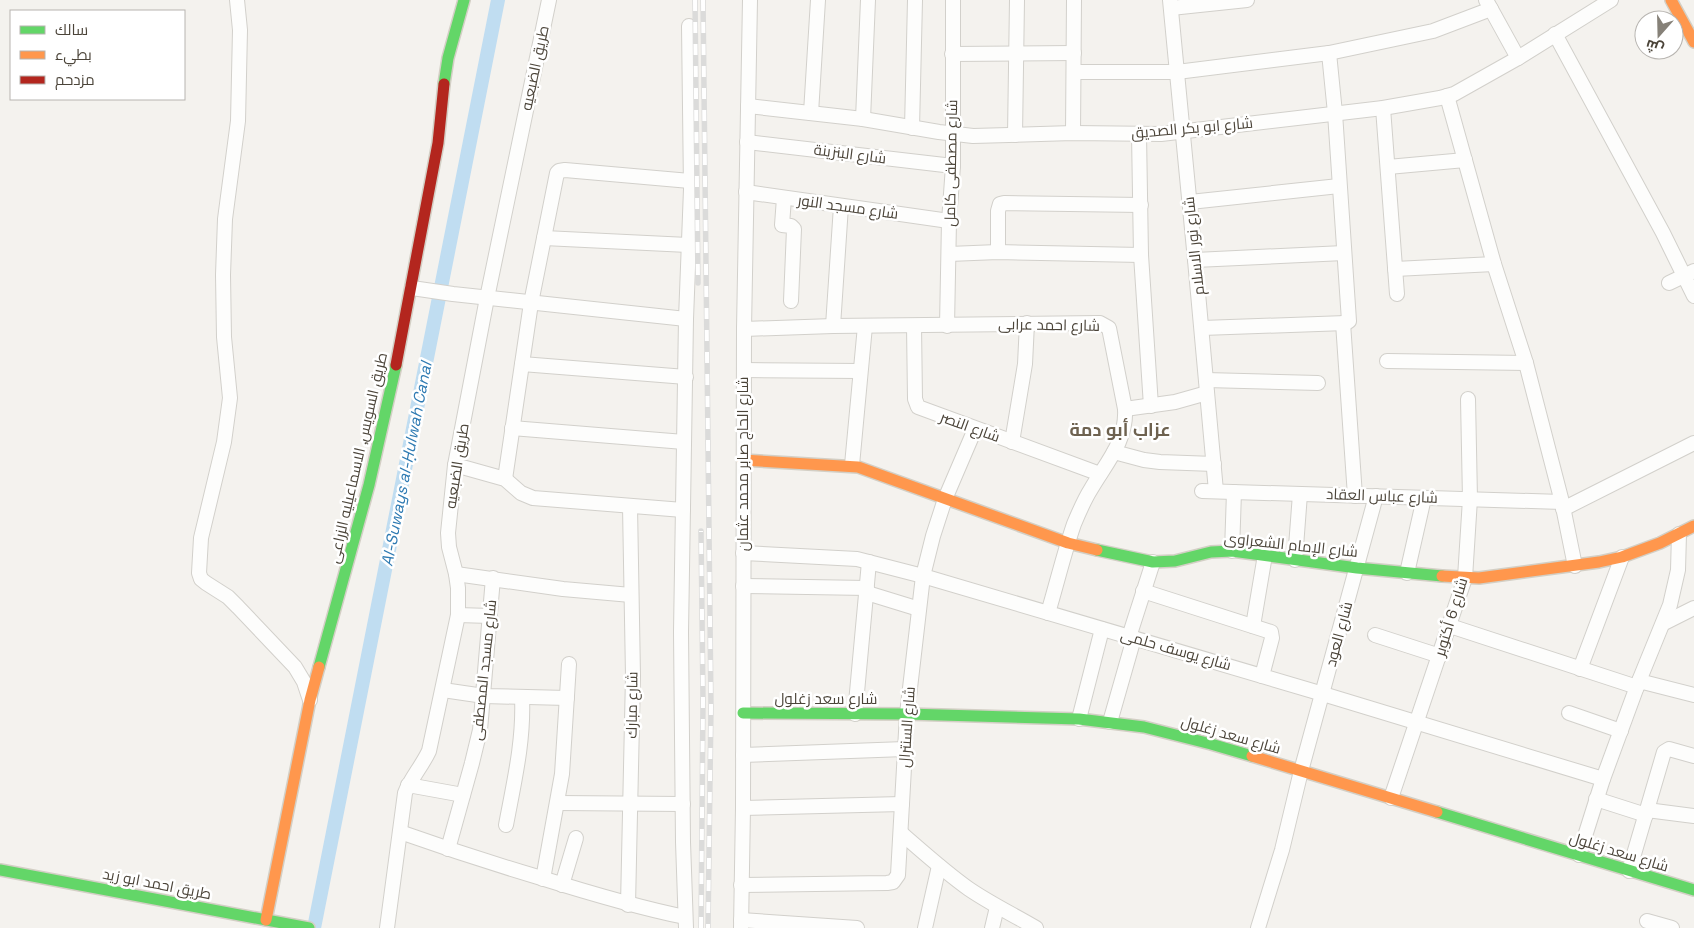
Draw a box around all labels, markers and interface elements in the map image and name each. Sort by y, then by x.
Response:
legend [10,10,185,100]
north arrow [1634,10,1684,60]
text: سالك [55,20,88,39]
street label: طريق الضبعيه [516,24,554,112]
text: ش [1643,36,1666,59]
text: بطيء [55,45,92,67]
text: مزدحم [55,70,95,90]
street label: شارع مصطفى كامل [940,99,963,227]
street label: شارع ابو بكر الصديق [1130,113,1254,144]
street label: شارع البنزينة [813,140,887,169]
street label: شارع مسجد النور [795,190,900,225]
street label: شارع نور الاسلام [1179,196,1210,296]
street label: شارع احمد عرابى [998,314,1100,337]
street label: طريق السويس, الاسماعيليه الزراعى [324,351,392,565]
water label: Al-Suways al-Ḥulwah Canal [376,358,437,568]
street label: شارع الحاج صابر محمد عثمان [733,377,754,551]
street label: شارع النصر [936,407,1003,448]
district label: عزاب أبو دمة [1069,417,1171,441]
street label: طريق الضبعيه [440,422,474,510]
street label: شارع عباس العقاد [1326,484,1438,509]
street label: شارع الإمام الشعراوى [1223,528,1359,563]
street label: شارع 6 أكتوبر [1429,575,1473,660]
street label: شارع مسجد المصطفى [467,599,502,742]
street label: شارع العود [1321,599,1358,669]
street label: شارع يوسف حلمى [1118,625,1234,676]
street label: شارع مبارك [621,671,644,739]
street label: شارع السنترال [894,686,921,768]
street label: شارع سعد زغلول [775,689,877,710]
street label: شارع سعد زغلول [1179,711,1283,760]
street label: شارع سعد زغلول [1567,827,1671,878]
street label: طريق احمد ابو زيد [101,864,213,904]

